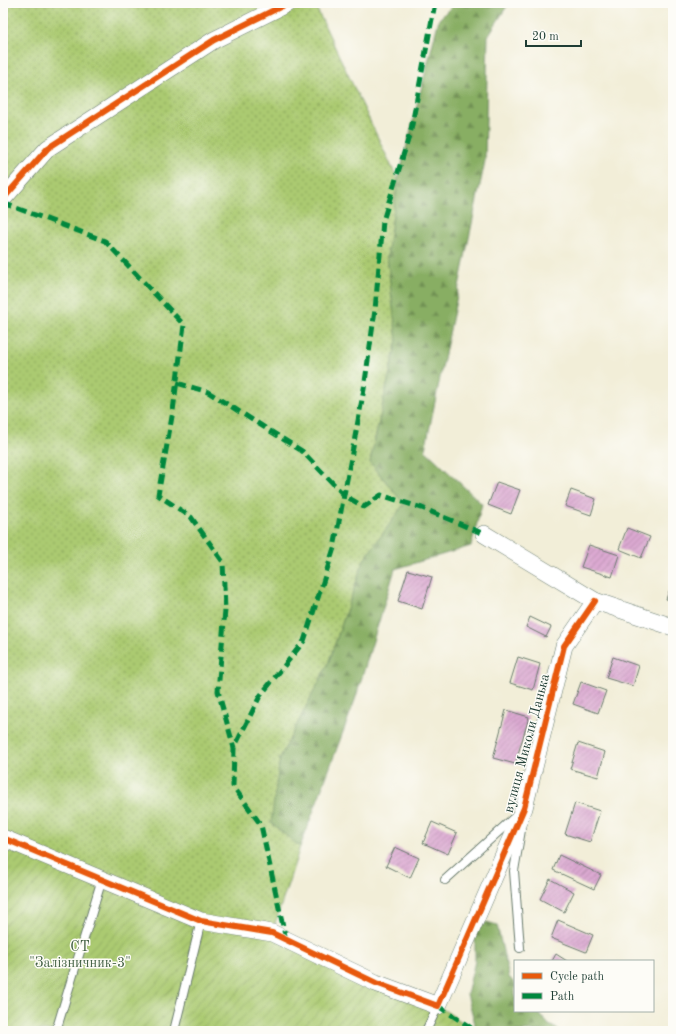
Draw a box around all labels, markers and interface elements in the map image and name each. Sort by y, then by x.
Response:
scale bar [526,22,581,48]
text: 20 m [532,31,559,43]
street label: вулиця Миколи Данька [502,672,552,814]
park label: СТ "Залізничник-3" [29,940,131,970]
legend [514,960,654,1012]
text: Cycle path [550,971,605,983]
text: Path [550,991,575,1003]

